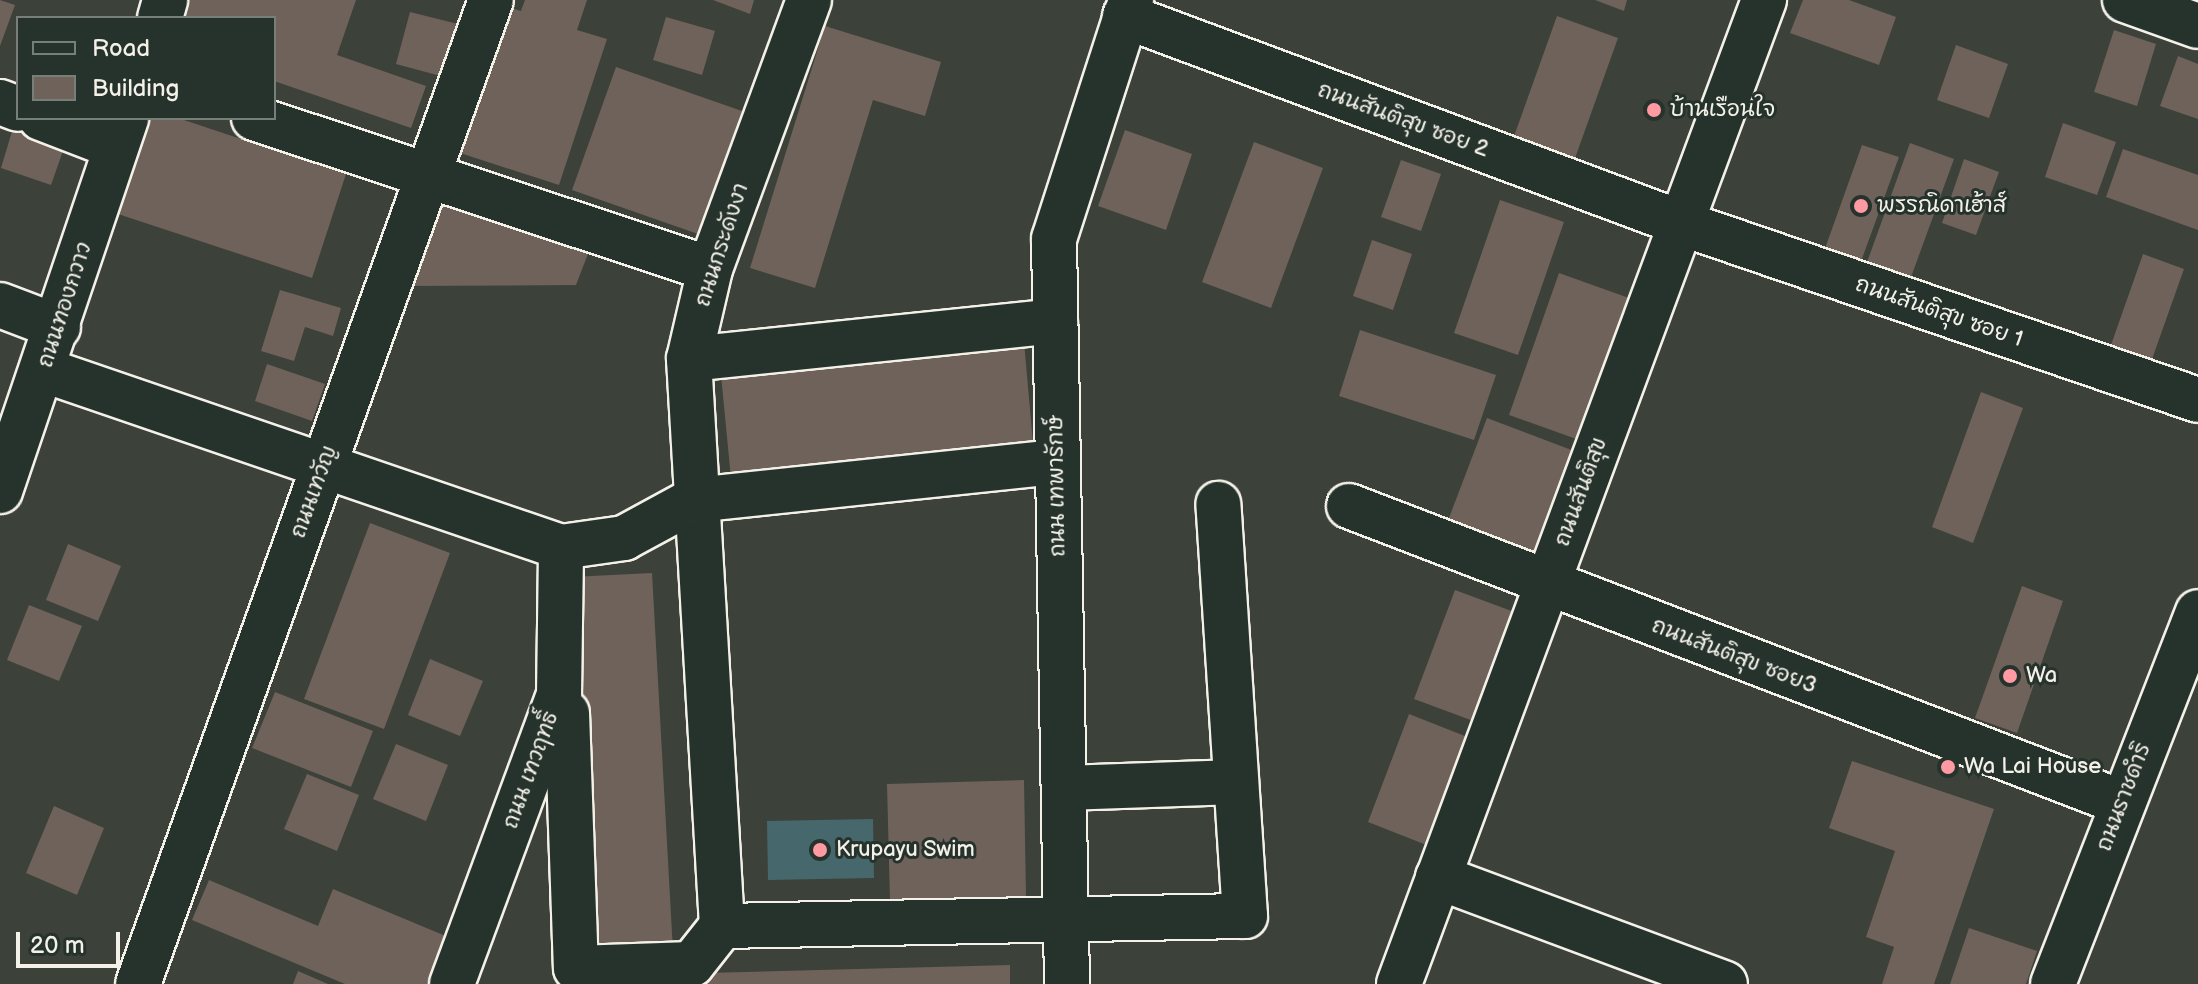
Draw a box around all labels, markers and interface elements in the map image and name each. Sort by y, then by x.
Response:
legend [16,16,276,120]
text: Road [92,34,150,63]
text: Building [92,74,179,103]
street label: ถนนสันติสุข ซอย 2 [1314,77,1492,163]
place label: บ้านเรือนใจ [1670,97,1775,123]
marker: บ้านเรือนใจ [1645,101,1663,119]
street label: ถนนกระดังงา [690,180,754,310]
place label: พรรณิดาเฮ้าส์ [1877,193,2006,219]
marker: พรรณิดาเฮ้าส์ [1852,197,1870,215]
street label: ถนนทองกวาว [32,239,98,371]
street label: ถนนสันติสุข ซอย 1 [1852,271,2026,353]
street label: ถนน เทพารักษ์ [1043,415,1071,557]
street label: ถนนสันติสุข [1549,434,1613,550]
street label: ถนนเทวัญ [285,442,343,542]
street label: ถนนสันติสุข ซอย3 [1648,612,1820,700]
place label: Wa [2026,663,2057,689]
marker: Wa [2001,667,2019,685]
street label: ถนน เทวฤทธิ์ [498,708,564,832]
street label: ถนนราชดำริ [2091,739,2157,855]
place label: Wa Lai House [1964,754,2101,780]
marker: Wa Lai House [1939,758,1957,776]
place label: Krupayu Swim [836,837,975,863]
marker: Krupayu Swim [811,841,829,859]
scale bar [20,916,124,966]
text: 20 m [30,931,85,960]

